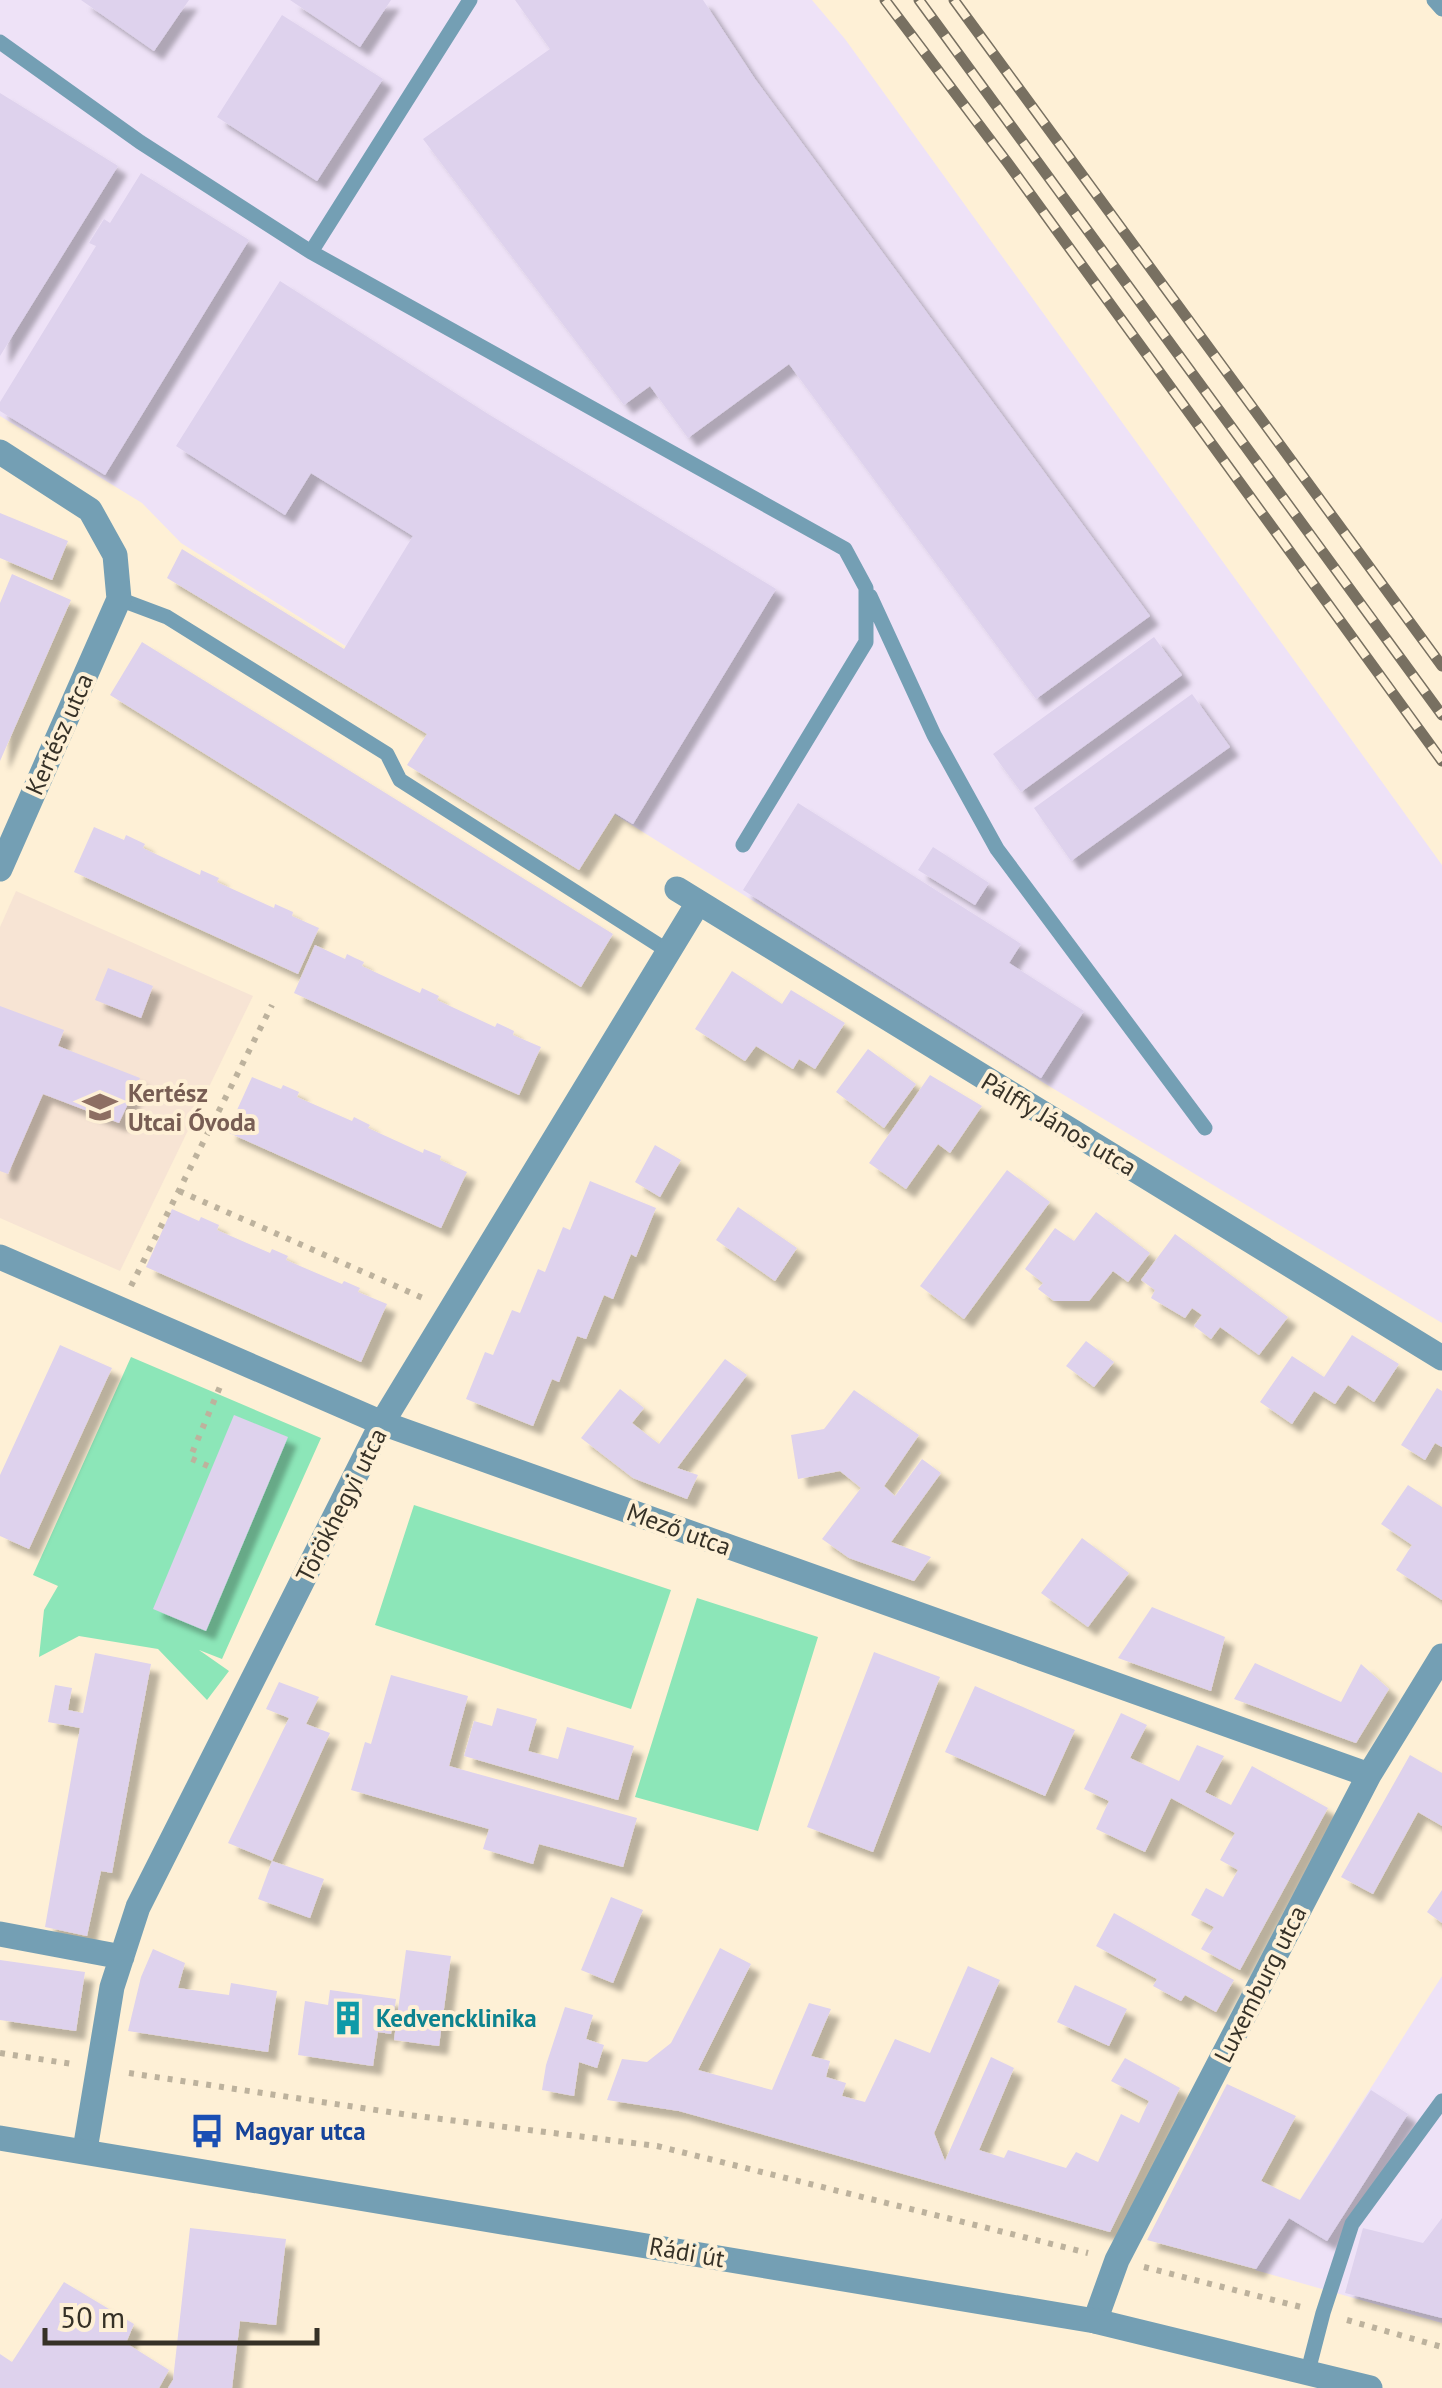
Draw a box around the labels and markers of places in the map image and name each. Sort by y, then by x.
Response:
place label: Kertész Utcai Óvoda [128,1077,256,1138]
school or university icon: Kertész Utcai Óvoda [81,1088,119,1126]
building icon: Kedvencklinika [329,1999,367,2037]
place label: Kedvencklinika [376,2002,537,2034]
bus stop icon: Magyar utca [188,2112,226,2150]
place label: Magyar utca [235,2115,366,2147]

